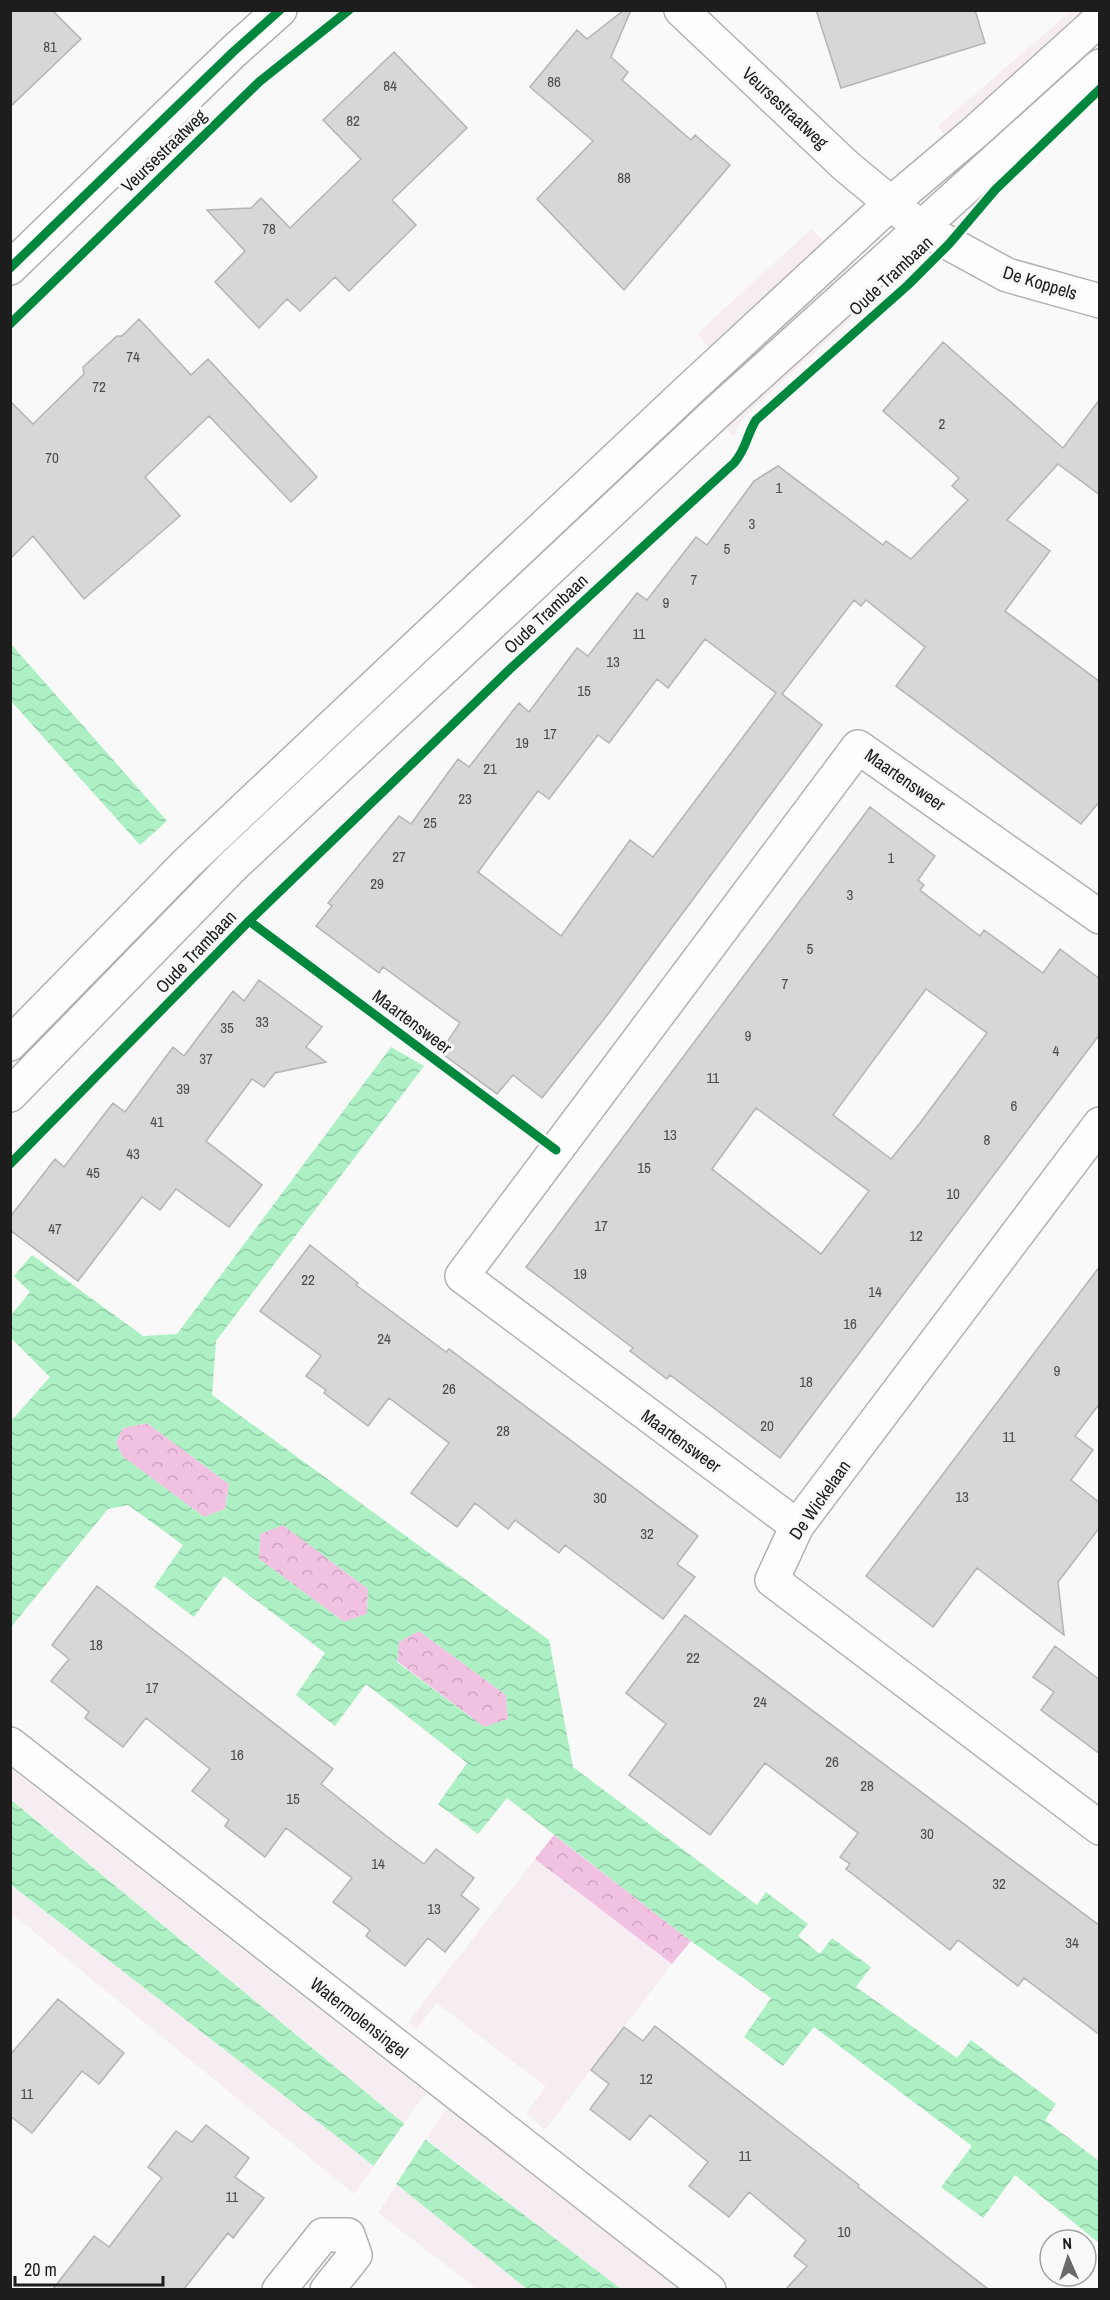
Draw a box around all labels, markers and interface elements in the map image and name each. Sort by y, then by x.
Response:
house number: 81 [43,36,57,57]
street label: Veursestraatweg [737,61,835,155]
house number: 86 [547,71,561,92]
house number: 84 [383,75,397,96]
street label: Veursestraatweg [115,103,212,198]
house number: 82 [346,110,360,131]
house number: 88 [617,167,631,188]
house number: 78 [262,218,276,239]
street label: Oude Trambaan [843,230,938,321]
street label: De Koppels [1000,259,1080,306]
house number: 74 [126,346,140,367]
house number: 72 [92,376,106,397]
house number: 2 [939,413,946,434]
house number: 70 [45,447,59,468]
house number: 1 [776,477,783,498]
house number: 3 [749,513,756,534]
house number: 5 [724,538,731,559]
street label: Oude Trambaan [498,568,593,659]
house number: 7 [691,569,698,590]
house number: 9 [663,592,670,613]
house number: 11 [633,623,646,644]
house number: 13 [606,651,620,672]
house number: 15 [577,680,591,701]
house number: 17 [543,723,557,744]
house number: 19 [515,732,529,753]
street label: Maartensweer [860,743,951,817]
house number: 21 [483,758,497,779]
house number: 23 [458,788,472,809]
house number: 25 [423,812,437,833]
house number: 27 [392,846,406,867]
house number: 1 [888,847,895,868]
house number: 29 [370,873,384,894]
house number: 3 [847,884,854,905]
street label: Oude Trambaan [150,905,242,999]
house number: 5 [807,938,814,959]
house number: 7 [782,973,789,994]
street label: Maartensweer [367,983,457,1060]
house number: 33 [255,1011,269,1032]
house number: 35 [220,1017,234,1038]
house number: 9 [745,1025,752,1046]
house number: 4 [1053,1040,1060,1061]
house number: 37 [199,1048,213,1069]
house number: 11 [707,1067,720,1088]
house number: 39 [176,1078,190,1099]
house number: 6 [1011,1095,1018,1116]
house number: 41 [150,1111,164,1132]
house number: 13 [663,1124,677,1145]
house number: 8 [984,1129,991,1150]
house number: 43 [126,1143,140,1164]
house number: 15 [637,1157,651,1178]
house number: 45 [86,1162,100,1183]
house number: 10 [946,1183,960,1204]
house number: 17 [594,1215,608,1236]
house number: 47 [48,1218,62,1239]
house number: 12 [909,1225,923,1246]
house number: 19 [573,1263,587,1284]
house number: 22 [301,1269,315,1290]
house number: 14 [868,1281,882,1302]
house number: 16 [843,1313,857,1334]
house number: 24 [377,1328,391,1349]
house number: 9 [1054,1360,1061,1381]
house number: 18 [799,1371,813,1392]
house number: 26 [442,1378,456,1399]
street label: Maartensweer [636,1403,727,1478]
house number: 20 [760,1415,774,1436]
house number: 28 [496,1420,510,1441]
house number: 11 [1003,1426,1016,1447]
street label: De Wickelaan [783,1455,856,1545]
house number: 13 [955,1486,969,1507]
house number: 30 [593,1487,607,1508]
house number: 32 [640,1523,654,1544]
house number: 18 [89,1634,103,1655]
house number: 22 [686,1647,700,1668]
house number: 17 [145,1677,159,1698]
house number: 24 [753,1691,767,1712]
house number: 16 [230,1744,244,1765]
house number: 26 [825,1751,839,1772]
house number: 28 [860,1775,874,1796]
house number: 15 [286,1788,300,1809]
house number: 30 [920,1823,934,1844]
house number: 14 [371,1853,385,1874]
house number: 32 [992,1873,1006,1894]
house number: 13 [427,1898,441,1919]
house number: 34 [1065,1932,1079,1953]
street label: Watermolensingel [305,1971,414,2064]
house number: 12 [639,2068,653,2089]
house number: 11 [21,2083,34,2104]
house number: 11 [739,2145,752,2166]
house number: 11 [226,2186,239,2207]
house number: 10 [837,2221,851,2242]
north arrow [1038,2228,1098,2288]
text: N [1062,2232,1073,2254]
scale bar [15,2249,164,2287]
text: 20 m [24,2257,57,2282]

